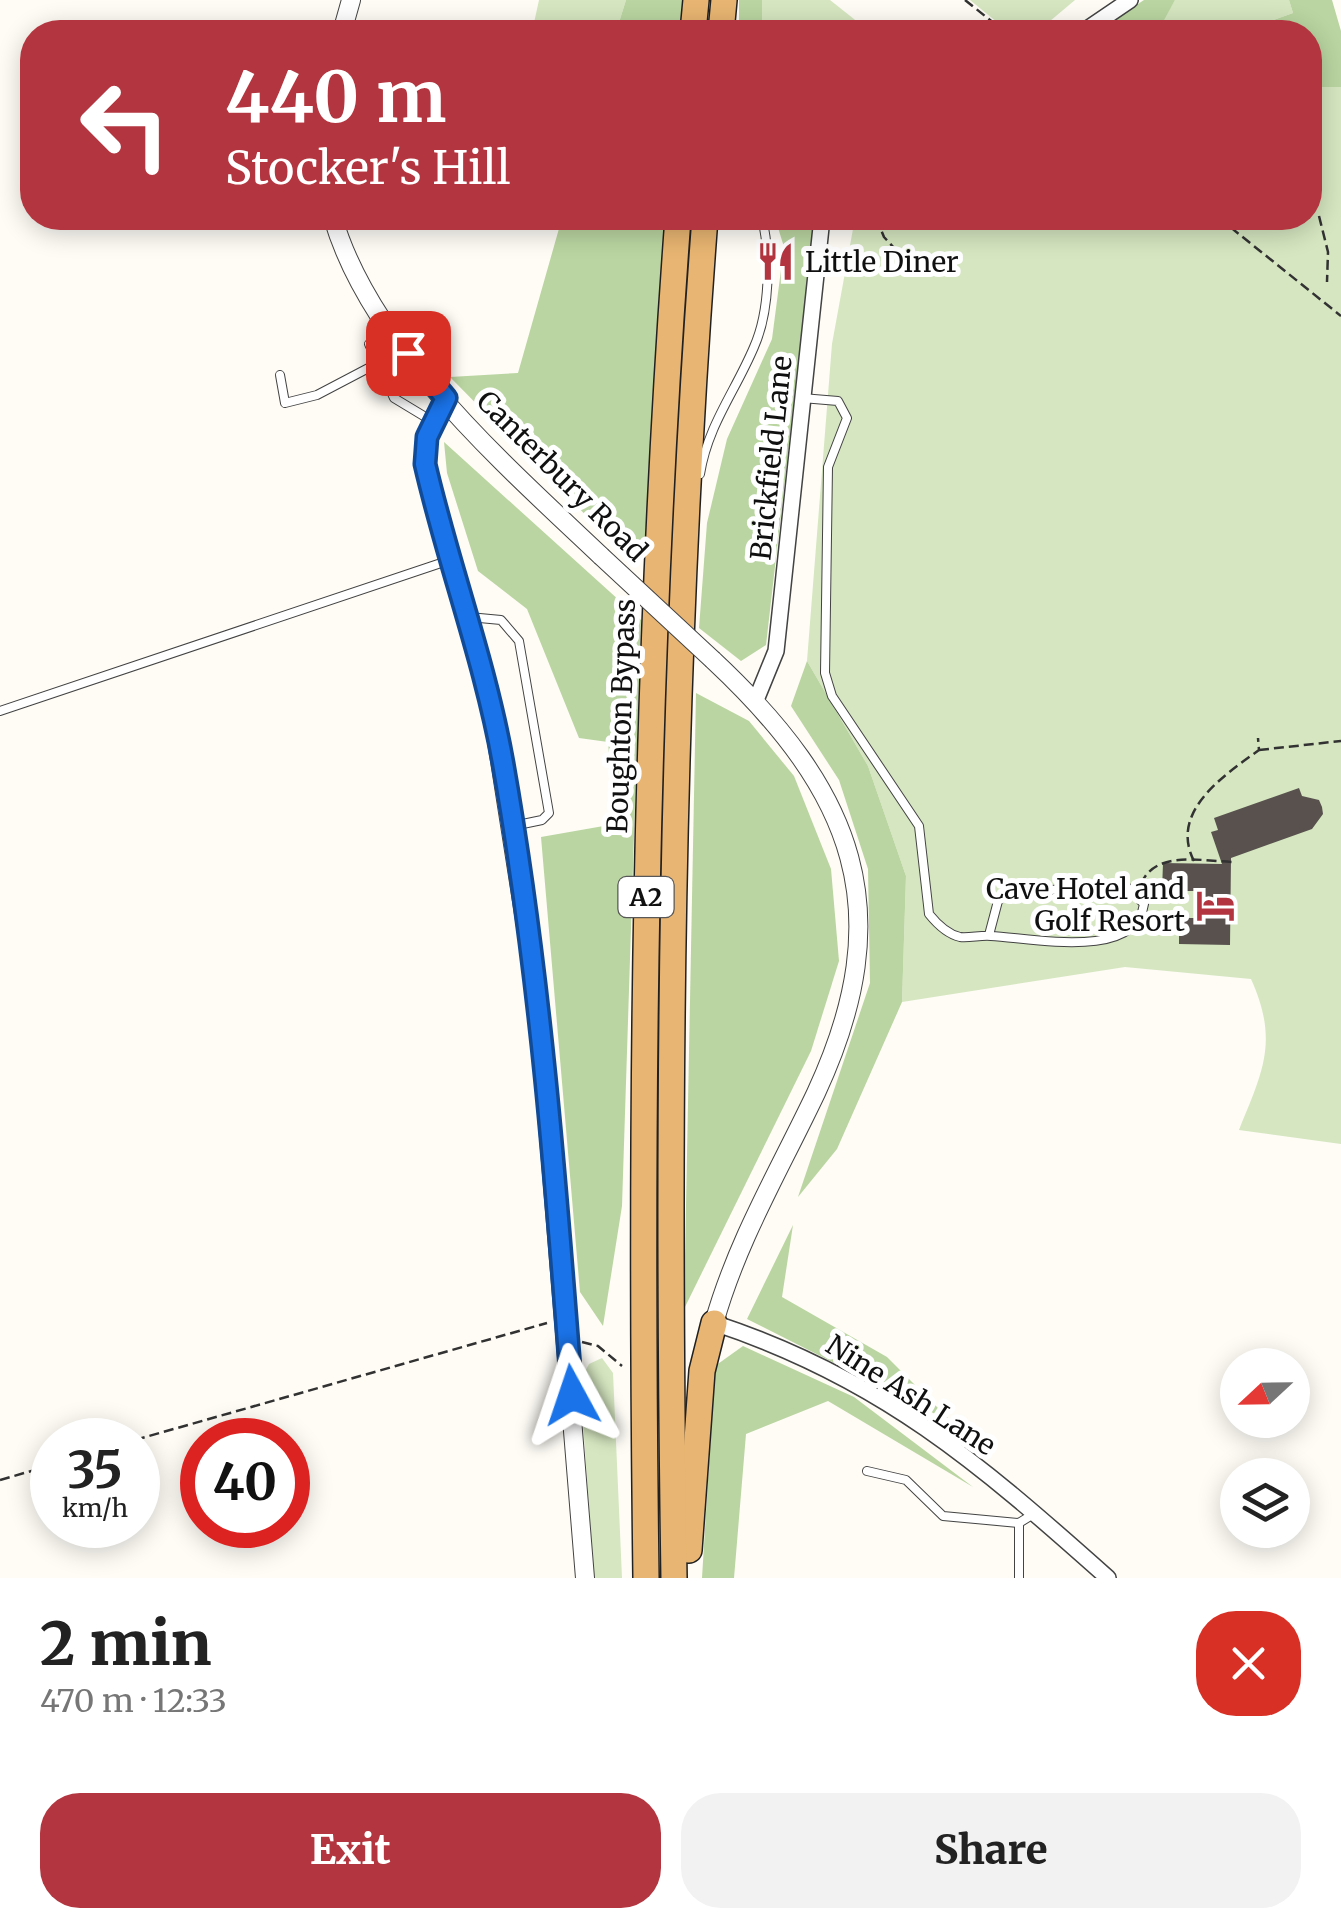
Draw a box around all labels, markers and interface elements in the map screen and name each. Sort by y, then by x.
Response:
text: 440 m [225,53,446,141]
icon: left [60,60,190,190]
text: Stocker's Hill [225,140,510,196]
restaurant icon: Little Diner [754,241,796,283]
place label: Little Diner [805,244,959,280]
pin [366,311,451,396]
icon: arrive [381,326,436,381]
street label: Brickfield Lane [742,354,800,562]
street label: Canterbury Road [469,383,655,569]
street label: Boughton Bypass [599,598,643,834]
place label: Cave Hotel and Golf Resort [986,871,1185,939]
road number: A2 [618,877,674,917]
hotel icon: Cave Hotel and Golf Resort [1194,884,1236,926]
street label: Nine Ash Lane [819,1327,1003,1463]
position arrow [520,1343,624,1447]
north arrow [1220,1348,1310,1438]
map controls [1220,1348,1310,1548]
speed limit sign: 40 [180,1418,310,1548]
text: 35 [67,1439,123,1502]
button: layers [1220,1458,1310,1548]
text: km/h [62,1492,128,1524]
text: 2 min [40,1606,212,1681]
button: close [1196,1611,1301,1716]
text: 470 m · 12:33 [40,1681,227,1721]
button: Exit [40,1793,661,1908]
button: Share [681,1793,1301,1908]

